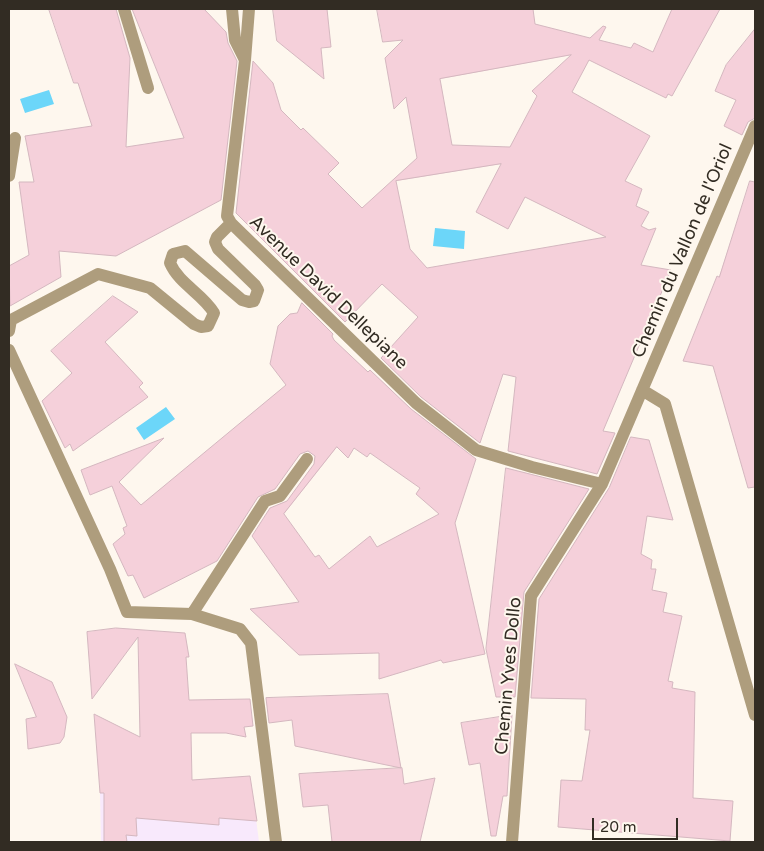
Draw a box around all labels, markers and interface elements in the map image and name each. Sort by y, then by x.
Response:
street label: Chemin du Vallon de l'Oriol [628,141,738,361]
street label: Avenue David Dellepiane [244,212,412,374]
street label: Chemin Yves Dollo [491,596,527,756]
scale bar [594,808,680,840]
text: 20 m [600,818,637,836]

